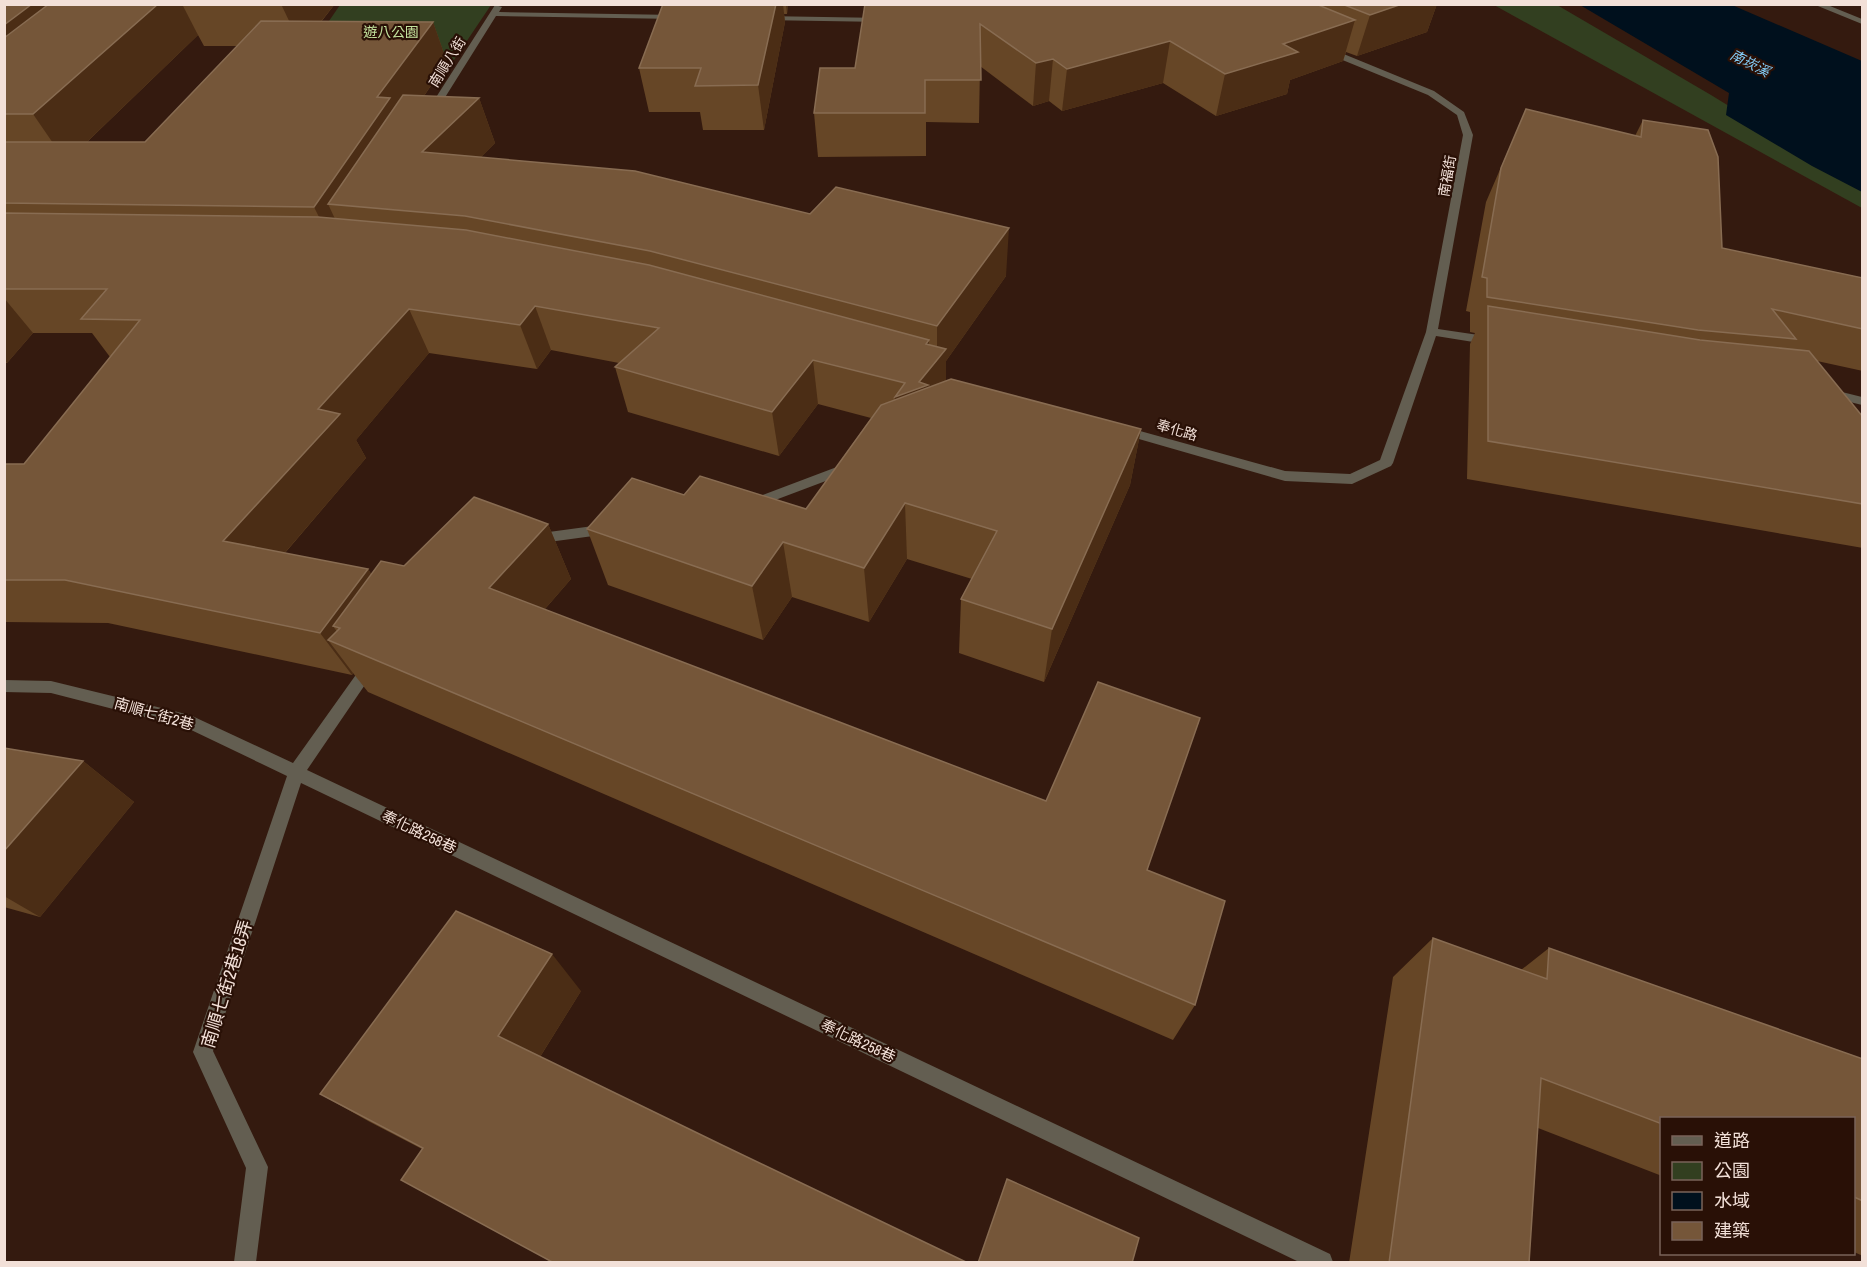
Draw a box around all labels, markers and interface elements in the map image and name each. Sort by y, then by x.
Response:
park label: 遊八公園 [363,23,419,41]
street label: 南順八街 [425,33,469,91]
water label: 南崁溪 [1727,45,1775,81]
street label: 南福街 [1434,154,1460,198]
street label: 奉化路 [1154,416,1200,444]
street label: 南順七街2巷 [112,692,196,735]
street label: 奉化路258巷 [378,805,460,858]
street label: 南順七街2巷18弄 [195,917,258,1051]
street label: 奉化路258巷 [817,1014,899,1067]
legend [1660,1117,1855,1255]
text: 道路 [1714,1128,1750,1153]
text: 公園 [1714,1158,1750,1183]
text: 水域 [1714,1188,1750,1213]
text: 建築 [1714,1218,1750,1243]

